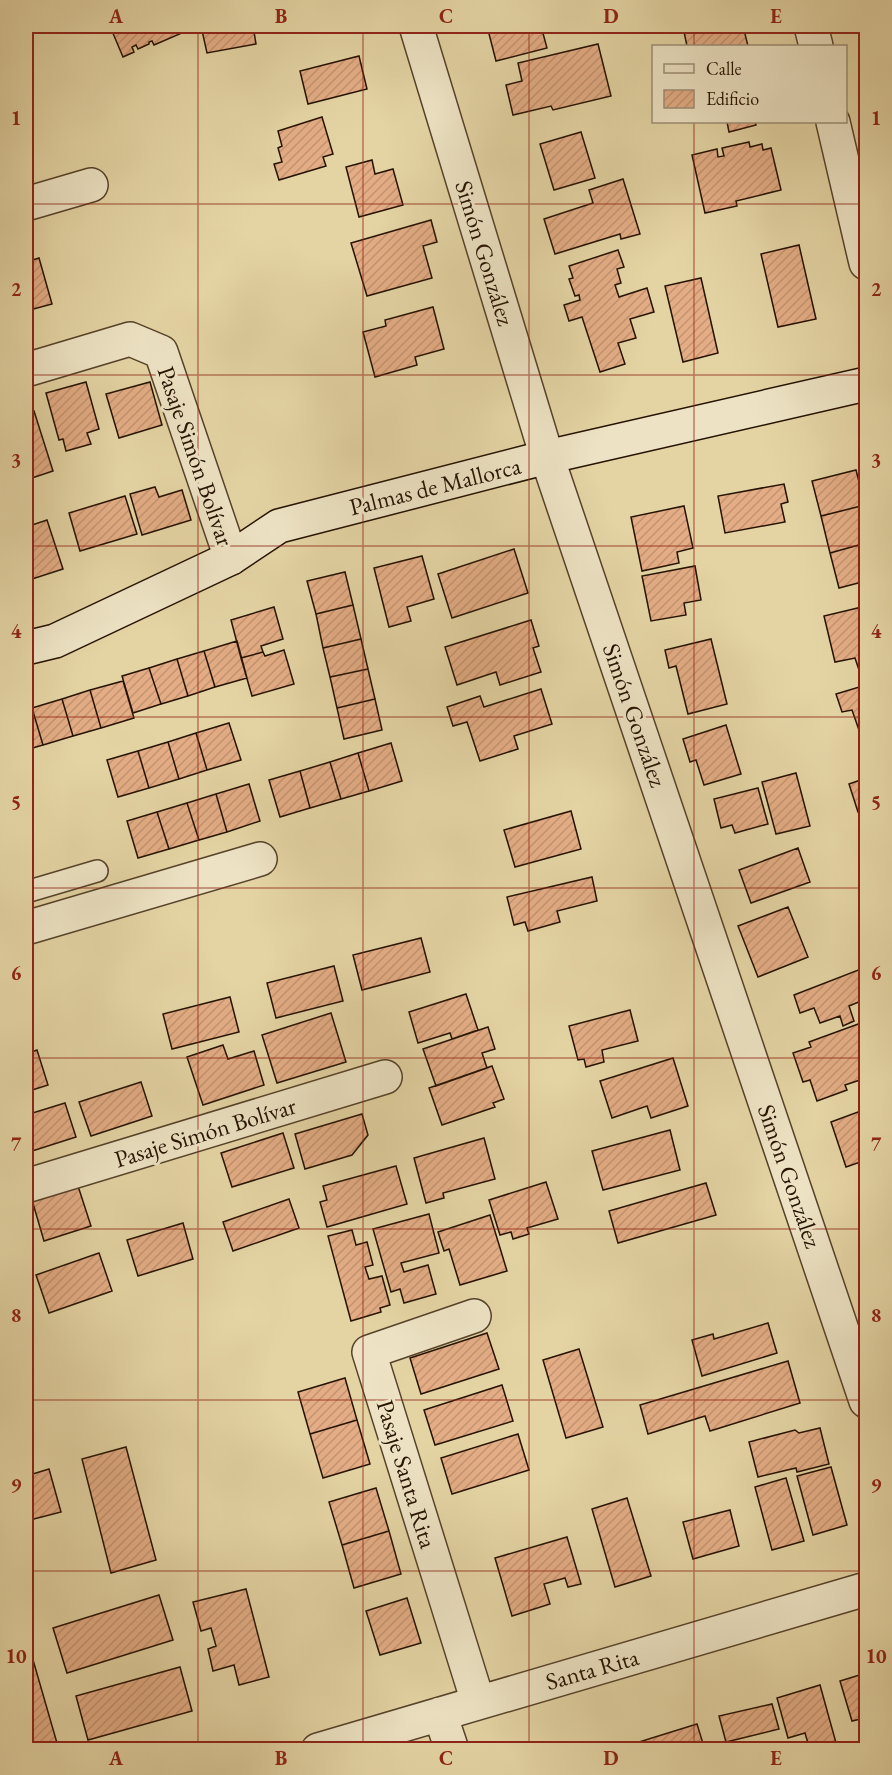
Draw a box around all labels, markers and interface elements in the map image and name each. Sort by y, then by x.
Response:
text: A [108,3,124,29]
text: B [275,3,287,29]
text: C [439,3,453,29]
text: D [603,3,619,29]
text: E [770,3,782,29]
legend [652,45,847,123]
text: Calle [706,57,742,80]
text: Edificio [706,87,759,110]
text: 1 [11,105,21,131]
text: 1 [871,105,881,131]
street label: Simón González [448,177,522,329]
text: 2 [11,276,22,302]
text: 2 [871,276,882,302]
street label: Pasaje Simón Bolívar [151,362,241,550]
text: 3 [11,447,21,473]
text: 3 [871,447,881,473]
street label: Palmas de Mallorca [346,450,524,522]
text: 4 [11,618,22,644]
text: 4 [871,618,882,644]
street label: Simón González [596,639,674,791]
text: 5 [11,789,21,815]
text: 5 [871,789,881,815]
text: 6 [11,960,22,986]
text: 6 [871,960,882,986]
street label: Pasaje Simón Bolívar [110,1090,300,1174]
street label: Simón González [751,1100,829,1252]
text: 7 [11,1131,22,1157]
text: 7 [871,1131,882,1157]
text: 8 [11,1302,21,1328]
text: 8 [871,1302,881,1328]
street label: Pasaje Santa Rita [370,1396,444,1552]
text: 9 [11,1472,22,1498]
text: 9 [871,1472,882,1498]
street label: Santa Rita [542,1641,643,1697]
text: 10 [5,1643,27,1669]
text: 10 [865,1643,887,1669]
text: A [108,1745,124,1771]
text: B [275,1745,287,1771]
text: C [439,1745,453,1771]
text: D [603,1745,619,1771]
text: E [770,1745,782,1771]

